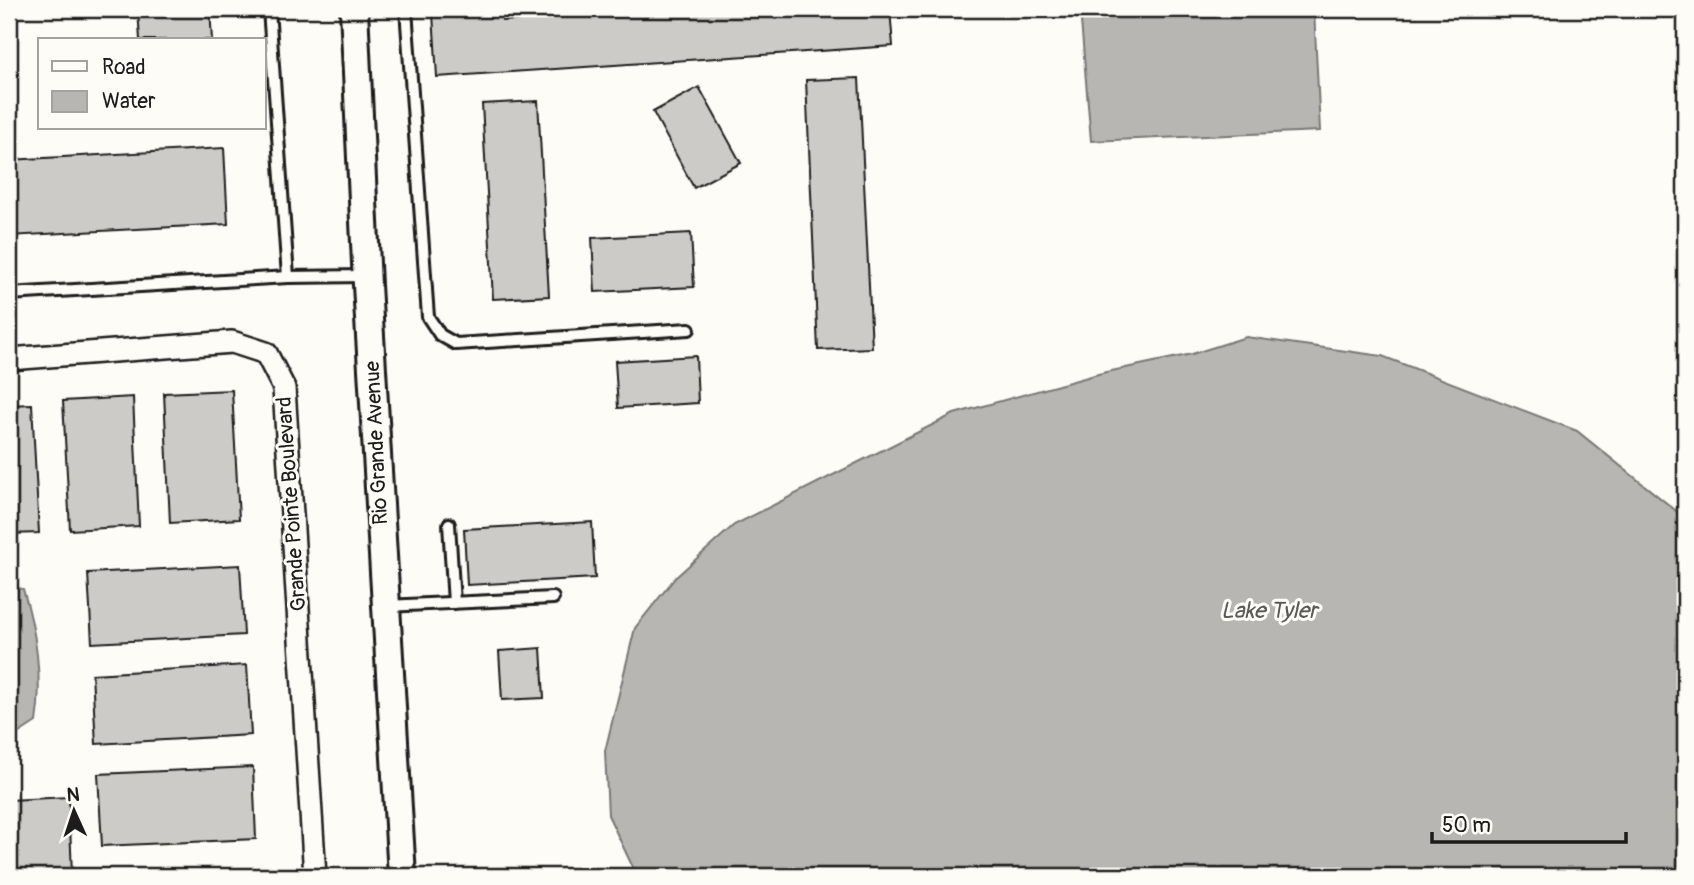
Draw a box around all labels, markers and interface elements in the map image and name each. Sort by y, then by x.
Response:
legend [38,38,266,130]
text: Road [102,54,146,81]
text: Water [102,88,156,115]
street label: Rio Grande Avenue [359,360,394,526]
street label: Grande Pointe Boulevard [271,396,312,612]
water label: Lake Tyler [1221,596,1320,625]
north arrow [38,776,108,846]
text: N [66,783,80,807]
scale bar [1432,801,1626,845]
text: 50 m [1442,812,1491,839]

